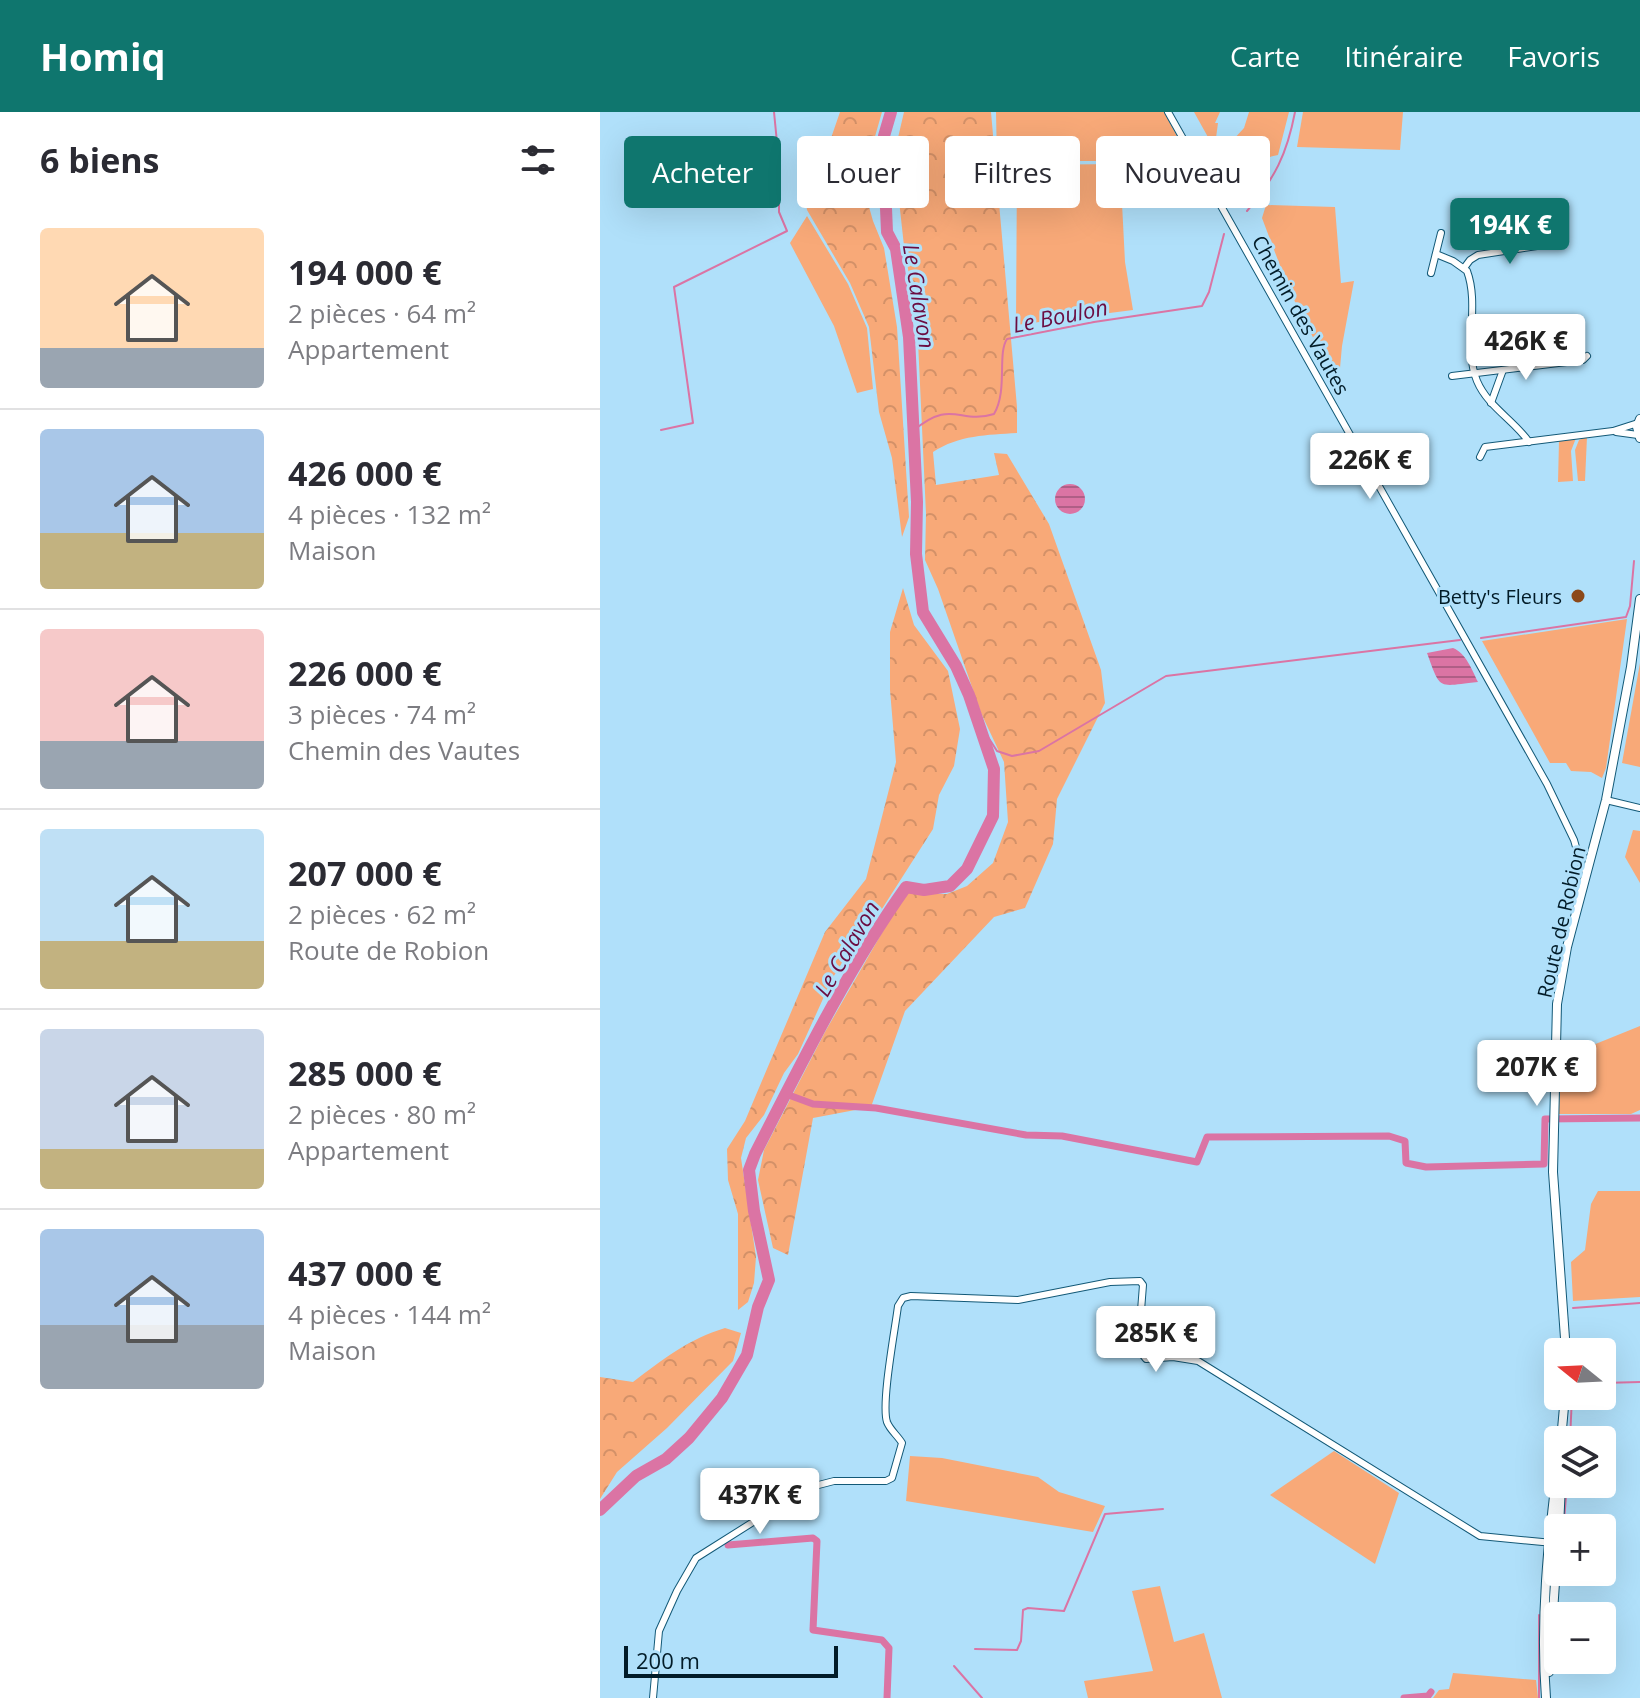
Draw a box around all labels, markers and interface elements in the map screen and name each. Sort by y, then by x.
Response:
text: Homiq [40,30,166,82]
text: Carte [1230,37,1300,75]
text: Itinéraire [1344,37,1463,75]
text: Favoris [1507,37,1600,75]
chip: Acheter [624,136,781,208]
chip: Louer [797,136,929,208]
chip: Filtres [945,136,1080,208]
chip: Nouveau [1096,136,1270,208]
text: 6 biens [40,137,160,183]
icon: filters [516,138,560,182]
pin: 194K € [1445,198,1575,266]
text: 194K € [1468,206,1552,242]
street label: Chemin des Vautes [1246,230,1356,400]
water label: Le Calavon [897,241,943,351]
text: 194 000 € [288,249,442,295]
icon: home [104,260,200,356]
water label: Le Boulon [1010,291,1110,339]
text: 2 pièces · 64 m² [288,295,476,331]
pin: 426K € [1461,314,1591,382]
text: 426K € [1484,322,1568,358]
text: Appartement [288,331,449,367]
pin: 226K € [1305,433,1435,501]
text: 226K € [1328,441,1412,477]
text: 426 000 € [288,450,442,496]
icon: home [104,461,200,557]
text: 4 pièces · 132 m² [288,496,491,532]
text: Maison [288,532,376,568]
place label: Betty's Fleurs [1438,583,1562,610]
marker: Betty's Fleurs [1569,587,1587,605]
text: 226 000 € [288,650,442,696]
icon: home [104,661,200,757]
text: 3 pièces · 74 m² [288,696,476,732]
text: Chemin des Vautes [288,732,520,768]
street label: Route de Robion [1530,844,1592,1000]
text: 207 000 € [288,850,442,896]
icon: home [104,861,200,957]
water label: Le Calavon [807,895,885,1001]
text: 2 pièces · 62 m² [288,896,476,932]
text: Route de Robion [288,932,489,968]
pin: 207K € [1472,1040,1602,1108]
text: 207K € [1495,1048,1579,1084]
text: 285 000 € [288,1050,442,1096]
icon: home [104,1061,200,1157]
text: 2 pièces · 80 m² [288,1096,476,1132]
text: Appartement [288,1132,449,1168]
text: 437 000 € [288,1250,442,1296]
icon: home [104,1261,200,1357]
text: 4 pièces · 144 m² [288,1296,491,1332]
pin: 285K € [1091,1306,1221,1374]
text: 285K € [1114,1314,1198,1350]
text: Maison [288,1332,376,1368]
north arrow [1544,1338,1616,1410]
map controls [1544,1338,1616,1674]
button: layers [1544,1426,1616,1498]
pin: 437K € [695,1468,825,1536]
text: 437K € [718,1476,802,1512]
button: + [1544,1514,1616,1586]
button: − [1544,1602,1616,1674]
scale bar [624,1642,838,1678]
text: 200 m [636,1645,700,1675]

